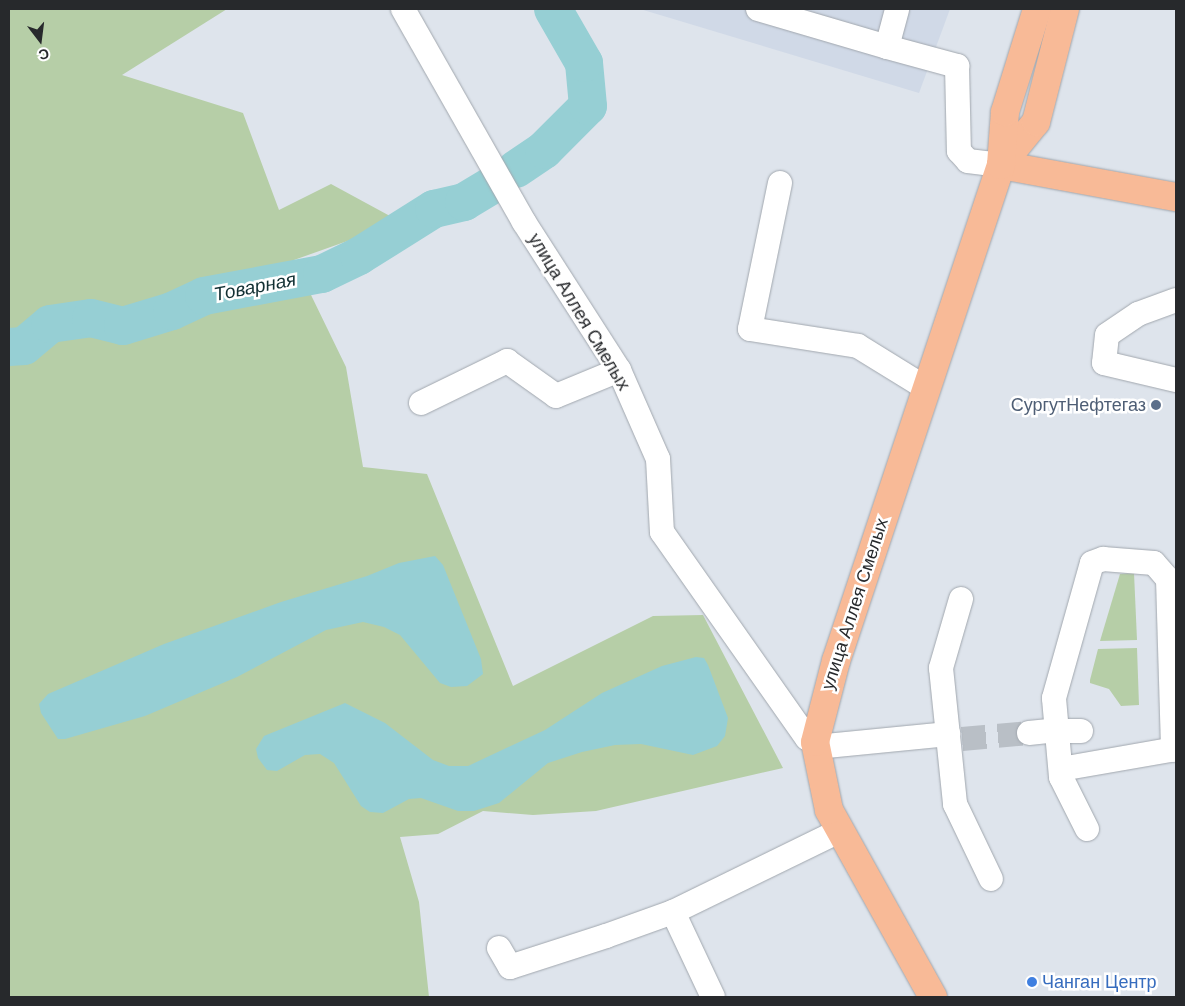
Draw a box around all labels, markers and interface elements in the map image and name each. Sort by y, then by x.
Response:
north arrow [15,15,65,65]
text: С [37,45,51,64]
street label: улица Аллея Смелых [524,230,634,394]
water label: Товарная [212,268,298,306]
place label: СургутНефтегаз [1011,394,1146,416]
marker: СургутНефтегаз [1150,399,1162,411]
street label: улица Аллея Смелых [817,515,893,693]
place label: Чанган Центр [1042,971,1157,993]
marker: Чанган Центр [1026,976,1038,988]

